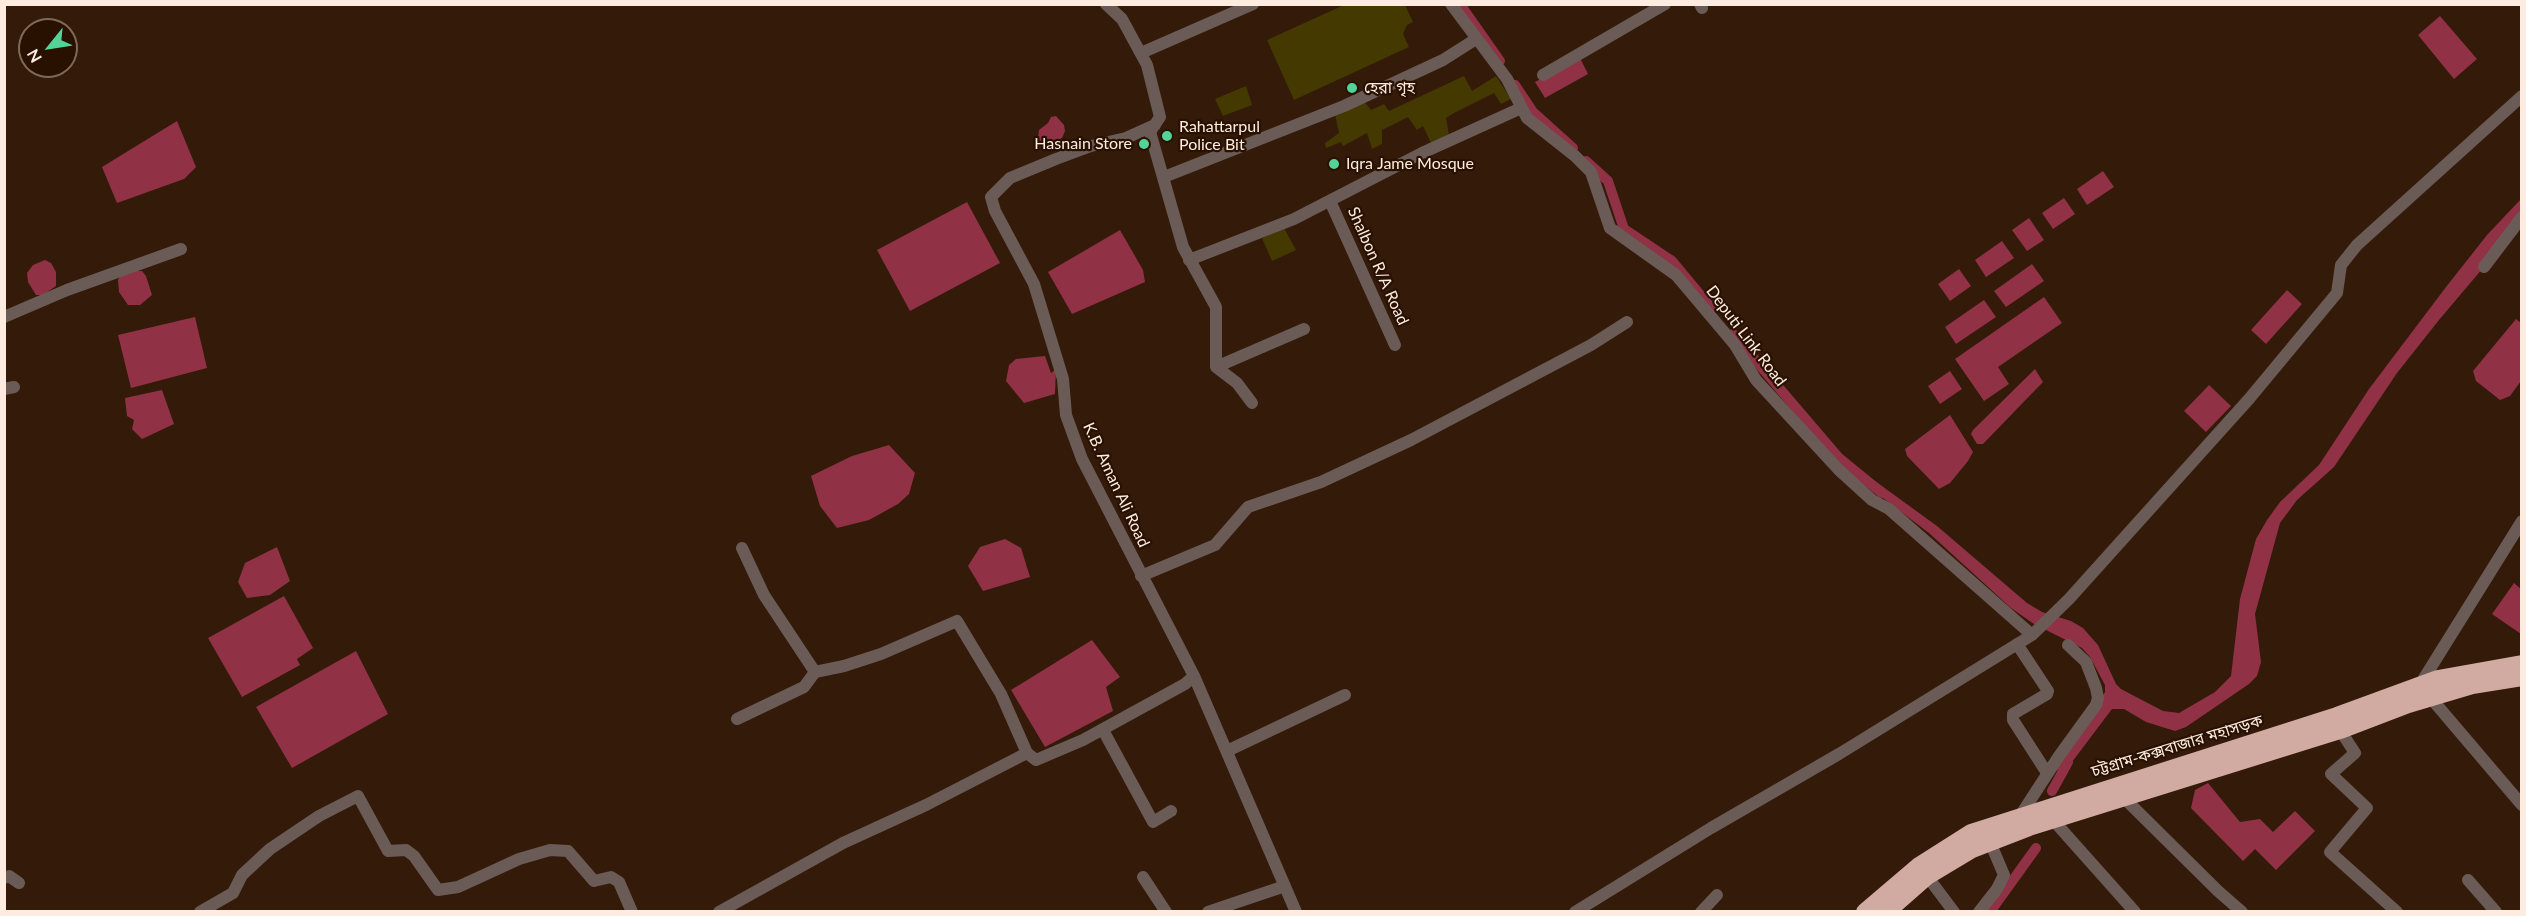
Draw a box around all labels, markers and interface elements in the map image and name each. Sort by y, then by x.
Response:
north arrow [18,18,78,78]
text: N [22,46,45,66]
place label: হেরা গৃহ [1364,78,1415,98]
marker: হেরা গৃহ [1345,81,1359,95]
place label: Rahattarpul Police Bit [1179,117,1260,155]
marker: Rahattarpul Police Bit [1160,129,1174,143]
place label: Hasnain Store [1034,134,1132,154]
marker: Hasnain Store [1137,137,1151,151]
place label: Iqra Jame Mosque [1346,154,1474,174]
marker: Iqra Jame Mosque [1327,157,1341,171]
street label: Shalbon R/A Road [1343,204,1413,328]
street label: Deputi Link Road [1702,282,1790,390]
street label: K.B. Aman Ali Road [1079,420,1153,550]
street label: চট্টগ্রাম-কক্সবাজার মহাসড়ক [2089,711,2265,781]

